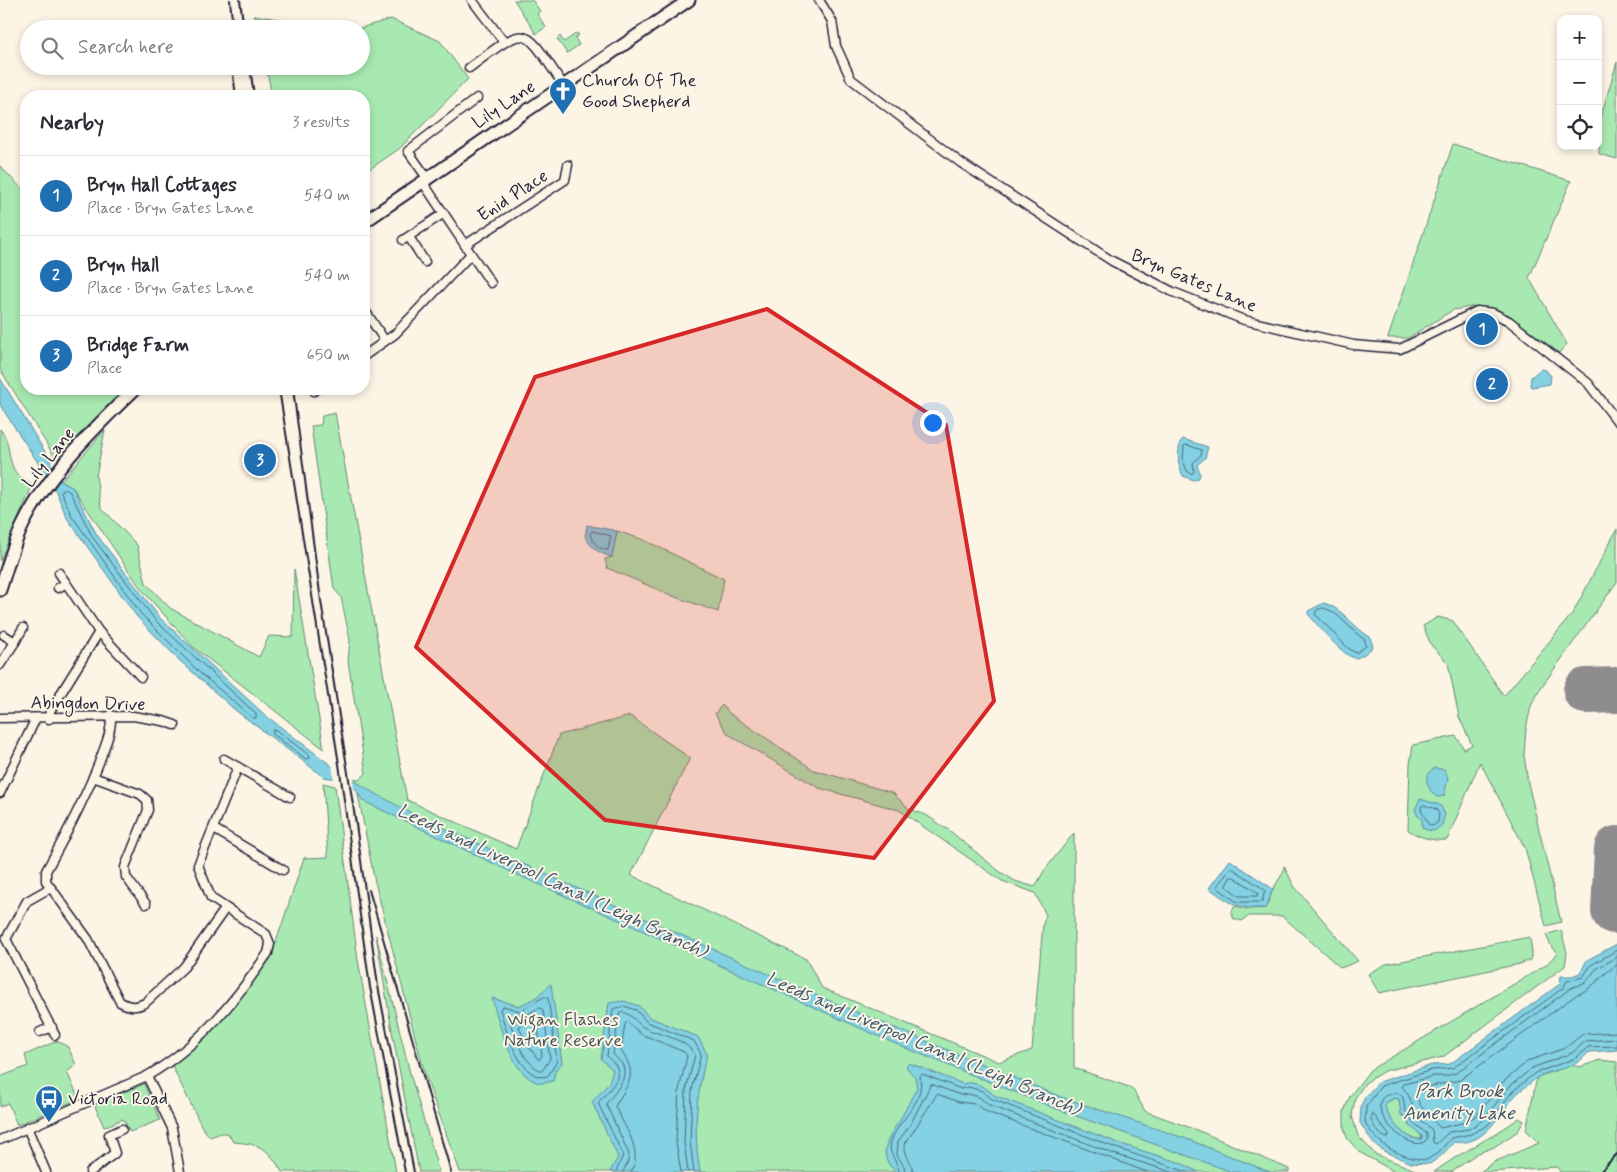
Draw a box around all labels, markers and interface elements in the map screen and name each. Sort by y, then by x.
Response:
map controls [1557,15,1602,150]
button: + [1557,15,1602,60]
search box [20,20,370,75]
icon: search [38,34,66,62]
text: Search here [78,35,174,60]
button: − [1557,60,1602,105]
place label: Church Of The Good Shepherd [582,69,696,114]
street label: Lily Lane [468,75,540,135]
church icon: Church Of The Good Shepherd [548,76,578,115]
button: locate [1557,105,1602,150]
text: Nearby [40,109,104,137]
text: 3 results [292,112,350,133]
street label: Enid Place [473,164,553,228]
text: Bryn Hall Cottages [87,173,237,198]
text: 1 [52,185,60,206]
text: 540 m [304,185,350,206]
text: Place · Bryn Gates Lane [87,198,254,219]
street label: Bryn Gates Lane [1127,244,1261,318]
text: Bryn Hall [87,253,160,278]
text: 2 [52,265,60,286]
text: 540 m [304,265,350,286]
text: Place · Bryn Gates Lane [87,278,254,299]
pin: 1 [1466,310,1498,348]
text: Bridge Farm [87,333,189,358]
text: 3 [52,345,60,366]
text: 650 m [307,345,350,366]
text: Place [87,358,122,379]
pin: 2 [1476,365,1508,403]
your location [920,410,946,436]
street label: Lily Lane [17,423,81,493]
pin: 3 [244,441,276,479]
street label: Abingdon Drive [30,691,146,718]
water label: Leeds and Liverpool Canal (Leigh Branch) [393,798,713,965]
water label: Leeds and Liverpool Canal (Leigh Branch) [762,966,1086,1123]
park label: Wigan Flashes Nature Reserve [504,1008,622,1053]
water label: Park Brook Amenity Lake [1403,1079,1516,1126]
bus stop icon: Victoria Road [34,1084,64,1123]
place label: Victoria Road [68,1087,168,1111]

